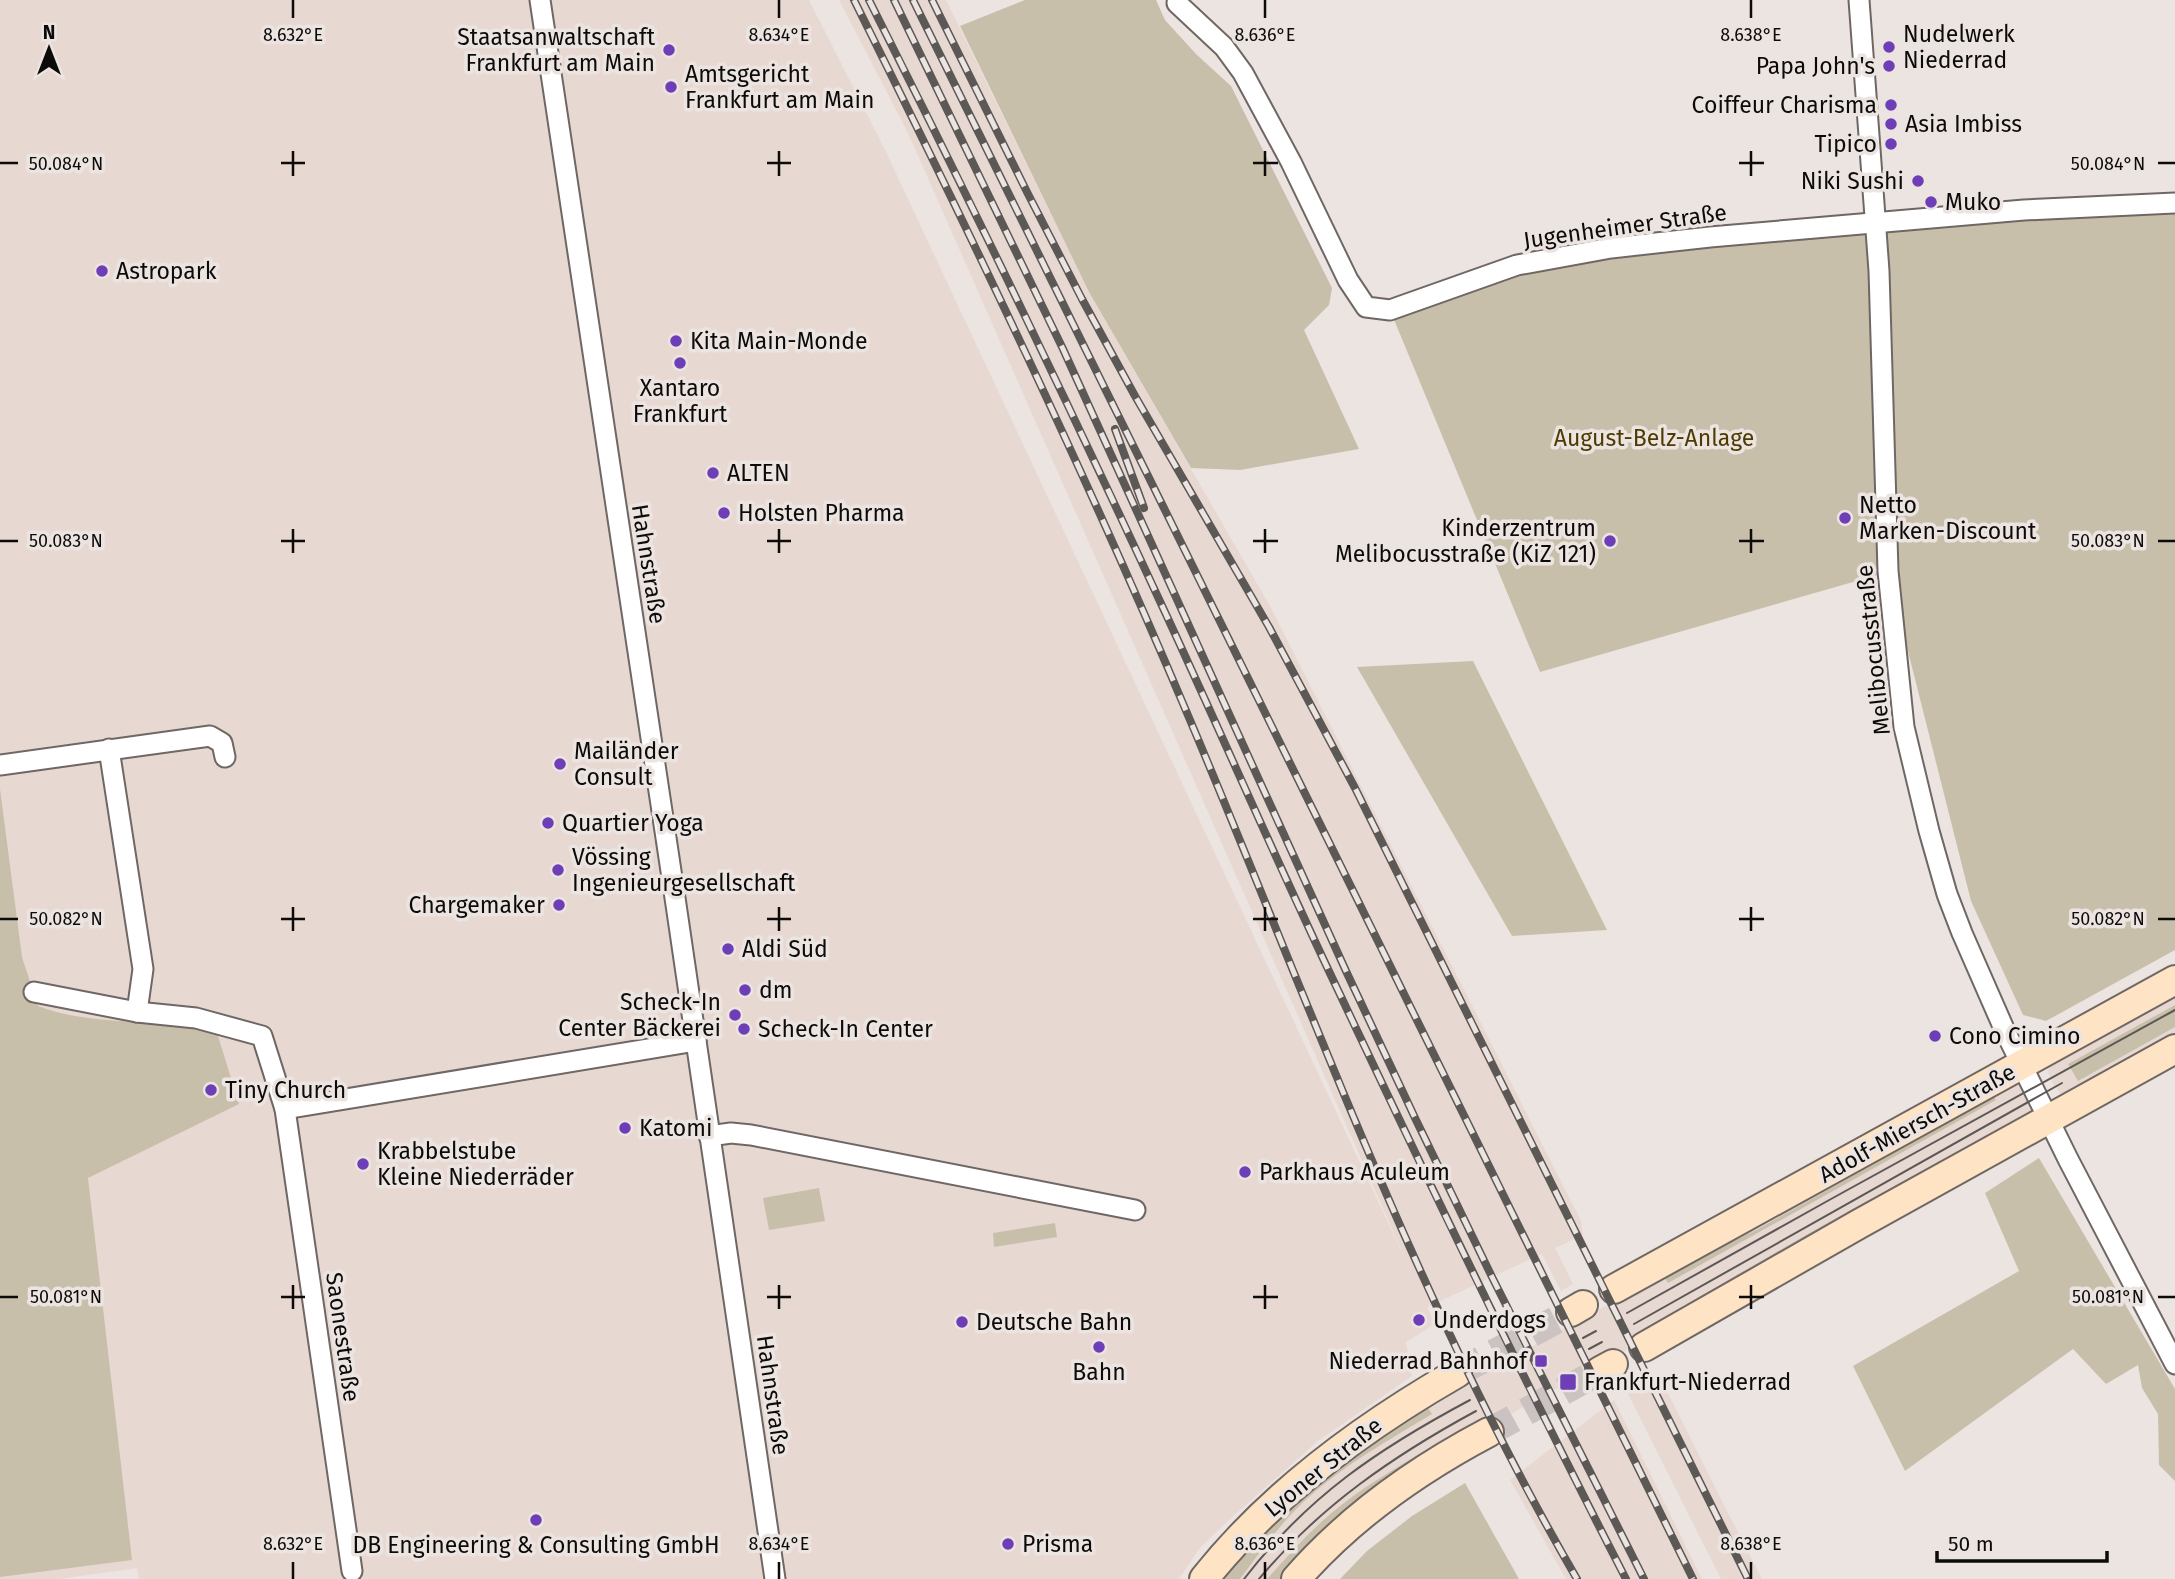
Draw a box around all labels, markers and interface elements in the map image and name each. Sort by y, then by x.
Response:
north arrow [14,14,84,84]
place label: Nudelwerk Niederrad [1903,20,2015,74]
text: N [43,21,55,44]
place label: Staatsanwaltschaft Frankfurt am Main [457,23,656,77]
text: 8.632°E [263,24,323,46]
text: 8.634°E [749,24,809,46]
text: 8.636°E [1235,24,1295,46]
text: 8.638°E [1720,24,1782,46]
marker: Nudelwerk Niederrad [1881,39,1897,55]
marker: Staatsanwaltschaft Frankfurt am Main [661,42,677,58]
place label: Papa John's [1756,52,1875,80]
marker: Papa John's [1881,58,1897,74]
place label: Amtsgericht Frankfurt am Main [685,60,874,114]
marker: Amtsgericht Frankfurt am Main [663,79,679,95]
place label: Coiffeur Charisma [1692,91,1877,119]
marker: Coiffeur Charisma [1883,97,1899,113]
place label: Asia Imbiss [1905,110,2022,138]
marker: Asia Imbiss [1883,116,1899,132]
place label: Tipico [1815,130,1877,158]
marker: Tipico [1883,136,1899,152]
text: 50.084°N [29,153,103,175]
text: 50.084°N [2071,153,2145,175]
place label: Niki Sushi [1801,167,1904,195]
marker: Niki Sushi [1910,173,1926,189]
place label: Muko [1945,188,2001,216]
marker: Muko [1923,194,1939,210]
street label: Jugenheimer Straße [1521,198,1729,254]
place label: Astropark [116,257,217,285]
marker: Astropark [94,263,110,279]
place label: Kita Main-Monde [690,327,868,355]
marker: Kita Main-Monde [668,333,684,349]
marker: Xantaro Frankfurt [672,355,688,371]
place label: Xantaro Frankfurt [633,374,728,428]
park label: August-Belz-Anlage [1554,424,1754,452]
place label: ALTEN [727,459,790,487]
marker: ALTEN [705,465,721,481]
place label: Netto Marken-Discount [1859,491,2037,545]
place label: Holsten Pharma [738,499,905,527]
street label: Hahnstraße [626,502,672,626]
marker: Holsten Pharma [716,505,732,521]
marker: Netto Marken-Discount [1837,510,1853,526]
place label: Kinderzentrum Melibocusstraße (KiZ 121) [1335,514,1596,568]
text: 50.083°N [29,530,103,552]
text: 50.083°N [2071,530,2145,552]
marker: Kinderzentrum Melibocusstraße (KiZ 121) [1602,533,1618,549]
street label: Melibocusstraße [1850,563,1896,737]
place label: Mailänder Consult [574,737,679,791]
marker: Mailänder Consult [552,756,568,772]
place label: Quartier Yoga [562,809,704,837]
marker: Quartier Yoga [540,815,556,831]
place label: Vössing Ingenieurgesellschaft [572,843,796,897]
marker: Vössing Ingenieurgesellschaft [550,862,566,878]
place label: Chargemaker [408,891,545,919]
marker: Chargemaker [551,897,567,913]
text: 50.082°N [29,908,103,930]
text: 50.082°N [2071,908,2145,930]
place label: Aldi Süd [742,935,828,963]
marker: Aldi Süd [720,941,736,957]
place label: dm [759,976,792,1004]
marker: dm [737,982,753,998]
place label: Scheck-In Center Bäckerei [558,988,721,1042]
marker: Scheck-In Center Bäckerei [727,1007,743,1023]
place label: Scheck-In Center [758,1015,933,1043]
marker: Scheck-In Center [736,1021,752,1037]
place label: Cono Cimino [1949,1022,2080,1050]
marker: Cono Cimino [1927,1028,1943,1044]
street label: Adolf-Miersch-Straße [1814,1057,2020,1189]
place label: Tiny Church [225,1076,346,1104]
marker: Tiny Church [203,1082,219,1098]
place label: Katomi [639,1114,713,1142]
marker: Katomi [617,1120,633,1136]
place label: Krabbelstube Kleine Niederräder [377,1137,574,1191]
marker: Krabbelstube Kleine Niederräder [355,1156,371,1172]
place label: Parkhaus Aculeum [1259,1158,1450,1186]
marker: Parkhaus Aculeum [1237,1164,1253,1180]
street label: Saonestraße [320,1271,366,1403]
text: 50.081°N [30,1286,102,1308]
text: 50.081°N [2072,1286,2144,1308]
place label: Underdogs [1433,1306,1546,1334]
place label: Deutsche Bahn [976,1308,1132,1336]
marker: Underdogs [1411,1312,1427,1328]
marker: Deutsche Bahn [954,1314,970,1330]
street label: Hahnstraße [751,1333,795,1457]
marker: Bahn [1091,1339,1107,1355]
place label: Niederrad Bahnhof [1329,1347,1529,1375]
marker: Niederrad Bahnhof [1533,1353,1549,1369]
place label: Bahn [1072,1358,1126,1386]
place label: Frankfurt-Niederrad [1584,1368,1791,1396]
marker: Frankfurt-Niederrad [1558,1372,1578,1392]
street label: Lyoner Straße [1259,1411,1387,1523]
marker: DB Engineering & Consulting GmbH [528,1512,544,1528]
scale bar [1937,1520,2107,1564]
place label: Prisma [1022,1530,1093,1558]
place label: DB Engineering & Consulting GmbH [352,1531,720,1559]
text: 50 m [1948,1531,1994,1557]
text: 8.632°E [263,1533,323,1555]
text: 8.634°E [749,1533,809,1555]
text: 8.636°E [1235,1533,1295,1555]
text: 8.638°E [1720,1533,1782,1555]
marker: Prisma [1000,1536,1016,1552]

